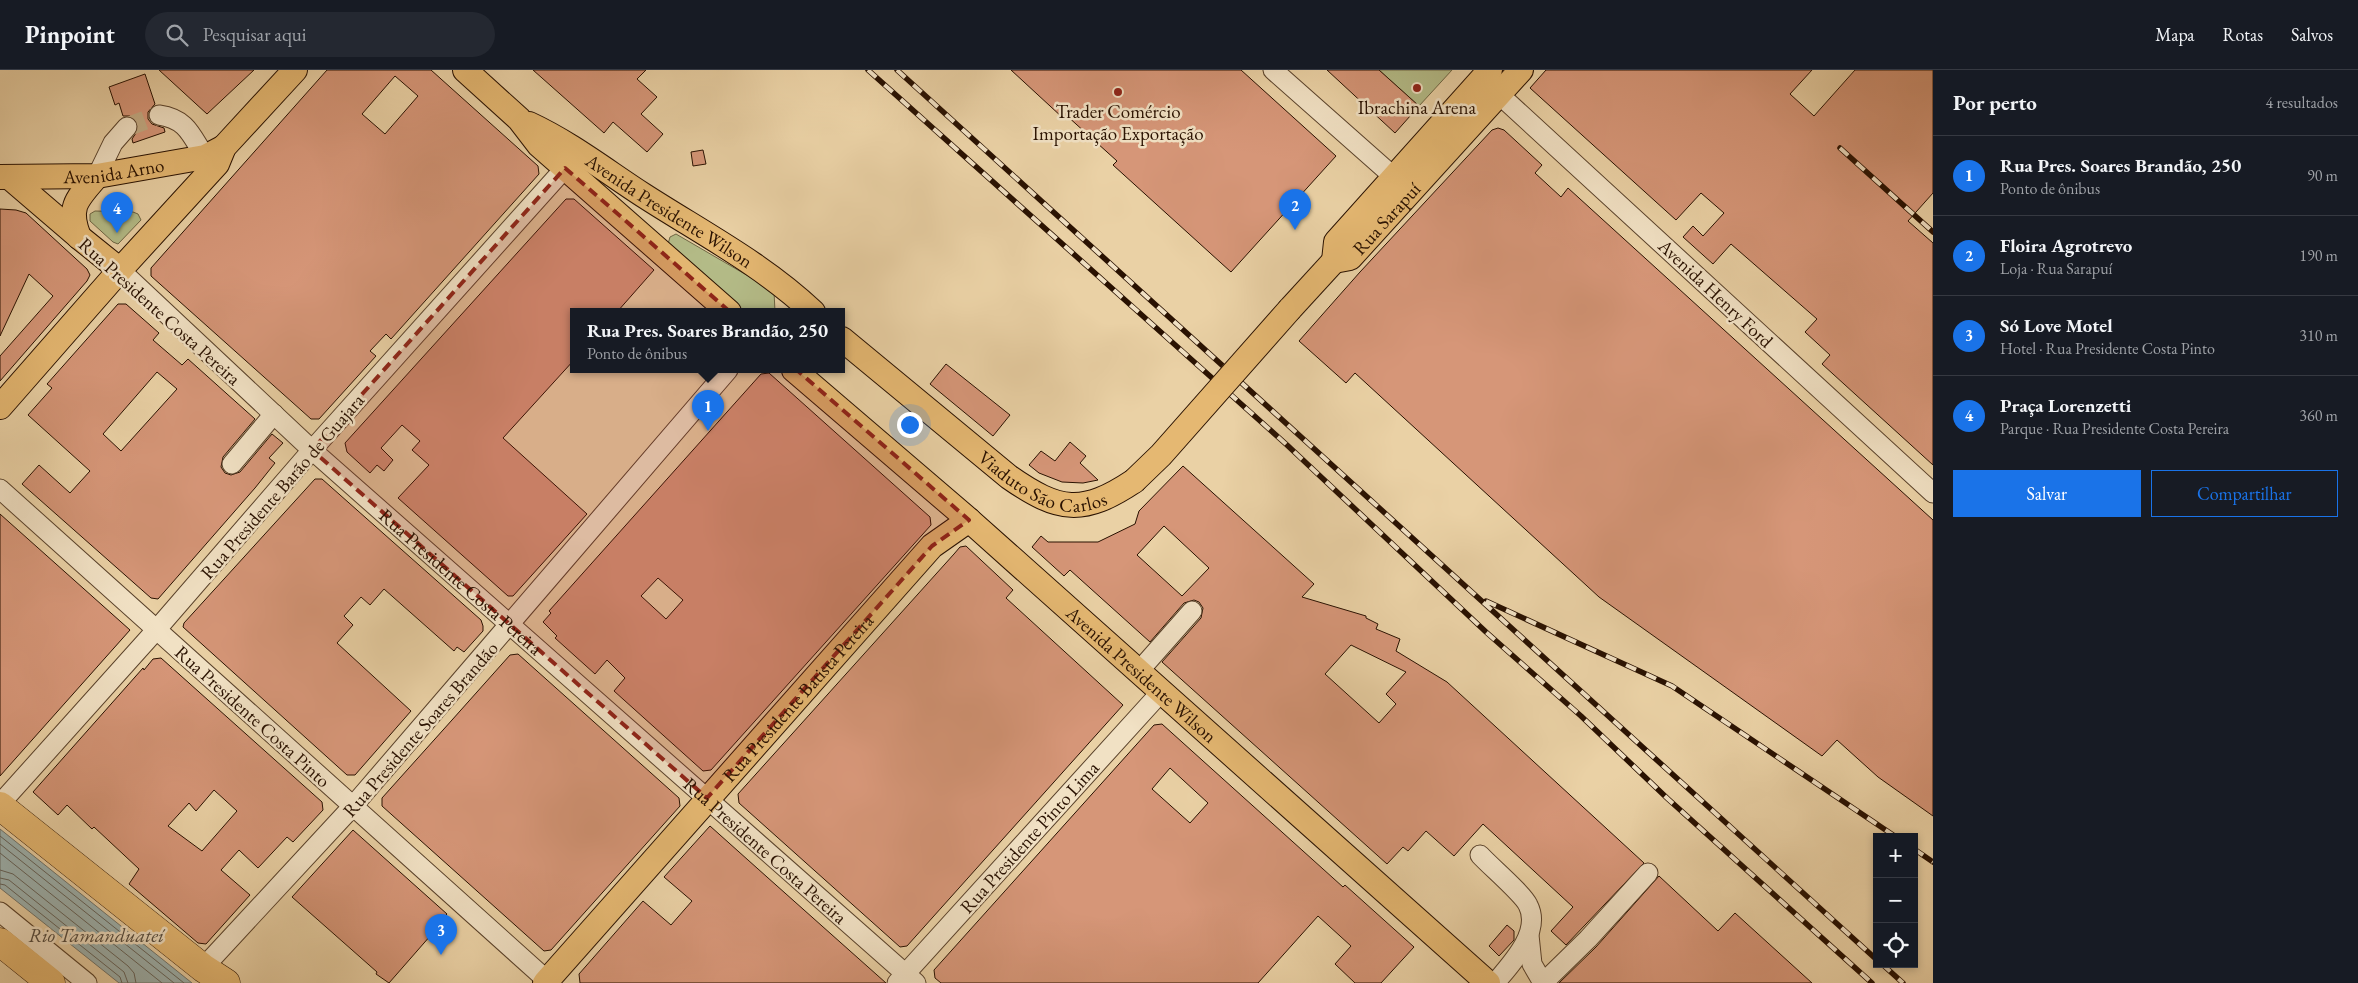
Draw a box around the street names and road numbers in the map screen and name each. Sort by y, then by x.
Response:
street label: Avenida Presidente Wilson [580,147,758,274]
street label: Avenida Arno [62,152,166,189]
street label: Rua Sarapuí [1347,177,1426,260]
street label: Rua Presidente Costa Pereira [73,232,246,391]
street label: Avenida Henry Ford [1652,233,1779,353]
street label: Rua Presidente Barão de Guajara [195,388,370,584]
street label: Viaduto São Carlos [973,445,1111,518]
street label: Rua Presidente Costa Pereira [374,503,548,661]
street label: Avenida Presidente Wilson [1060,600,1222,748]
street label: Rua Presidente Batista Pereira [717,608,879,787]
street label: Rua Presidente Soares Brandão [337,636,504,822]
street label: Rua Presidente Costa Pinto [170,640,336,793]
street label: Rua Presidente Pinto Lima [954,756,1105,919]
street label: Rua Presidente Costa Pereira [678,772,853,930]

